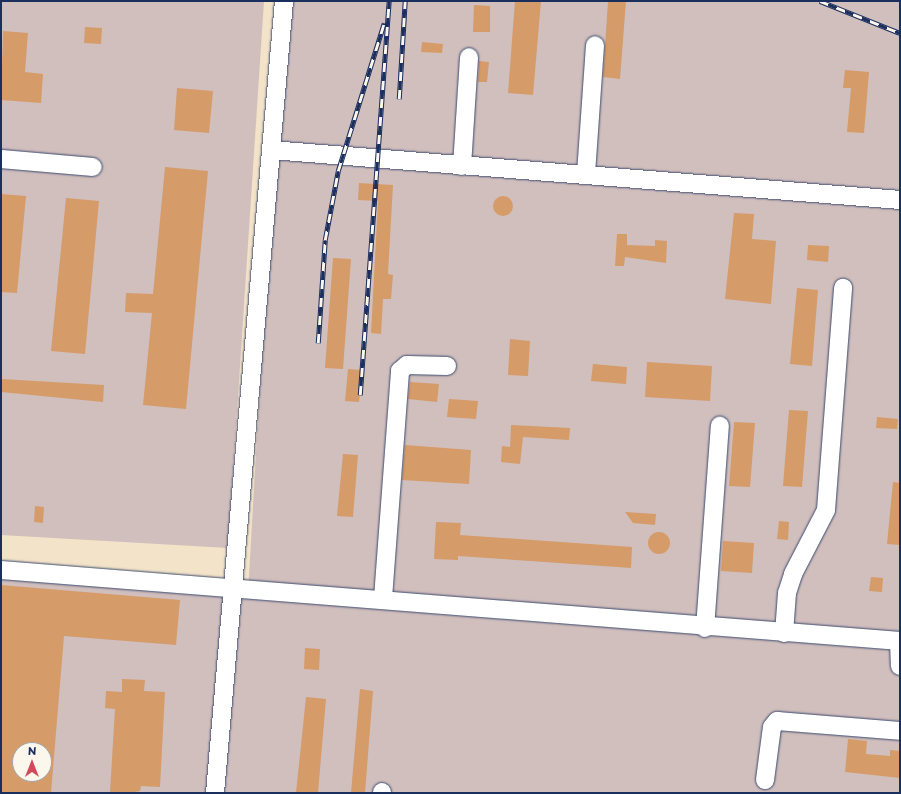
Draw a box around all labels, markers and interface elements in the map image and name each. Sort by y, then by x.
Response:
north arrow [12,742,52,782]
text: N [28,742,36,759]

